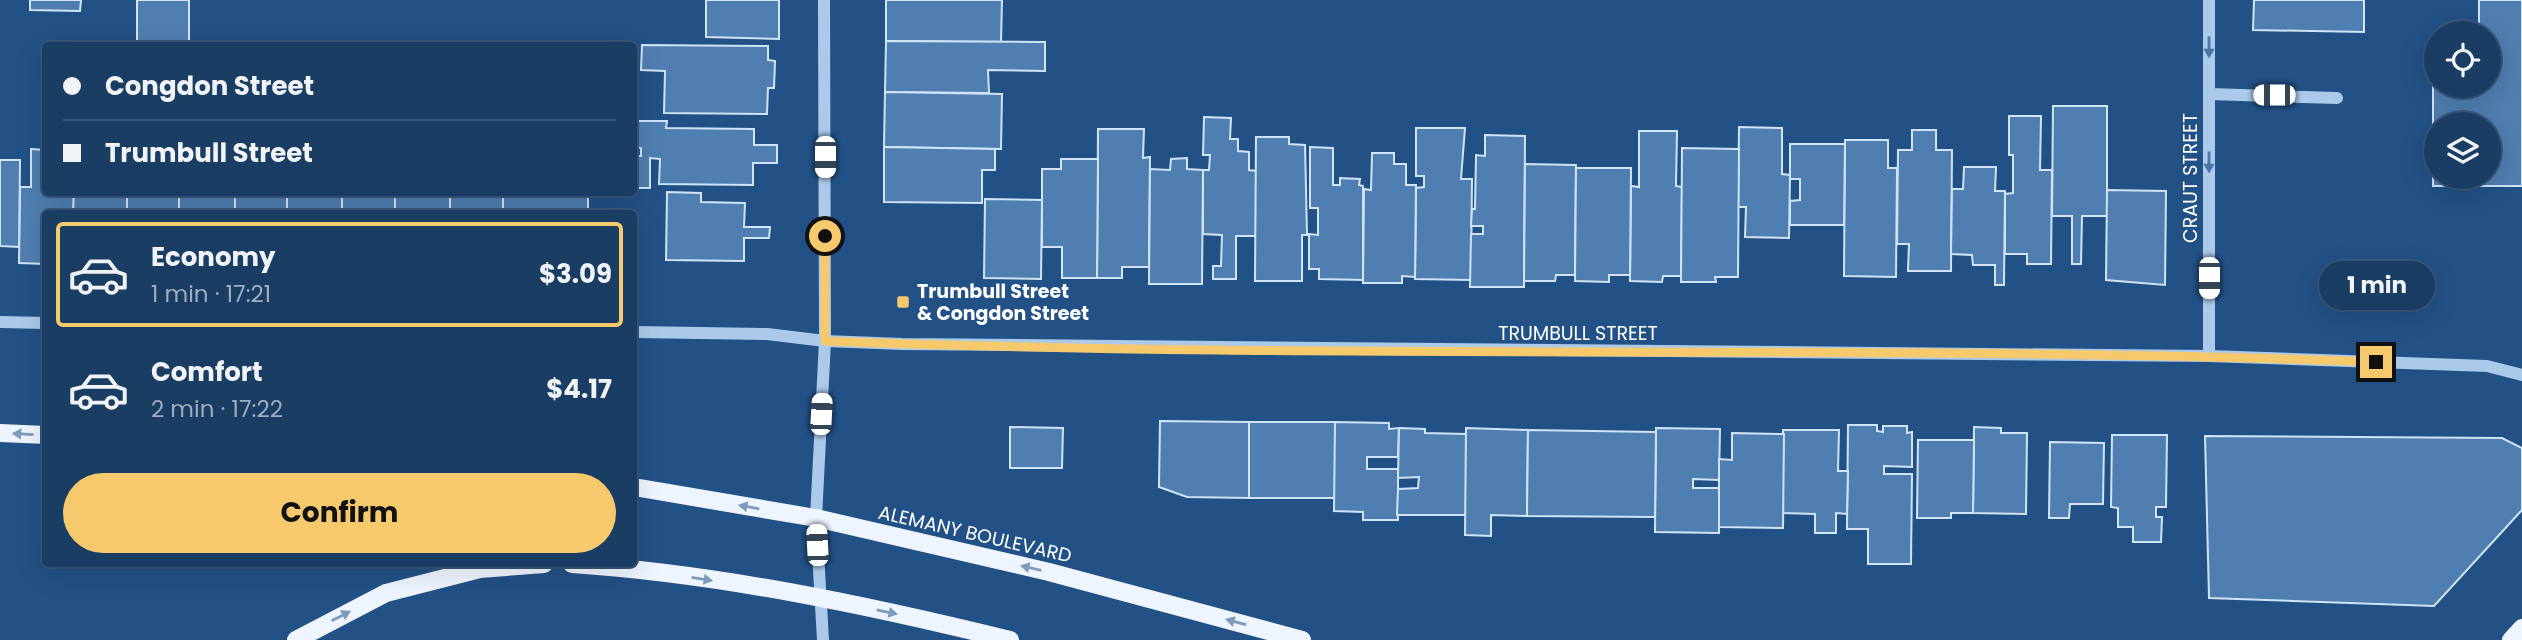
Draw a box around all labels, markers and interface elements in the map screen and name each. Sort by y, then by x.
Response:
map controls [2424,21,2501,189]
button: locate [2424,21,2501,98]
one-way arrow [2203,36,2215,58]
text: Congdon Street [105,68,314,104]
car [2254,85,2296,106]
button: layers [2424,112,2501,189]
street label: CRAUT STREET [2177,113,2204,243]
text: Trumbull Street [105,135,313,171]
car [815,136,836,178]
one-way arrow [2203,152,2215,174]
route start [809,220,841,252]
text: Economy [151,239,275,275]
icon: car [67,243,130,306]
text: $3.09 [539,256,612,292]
car [2199,257,2220,299]
callout: 1 min [2318,260,2434,310]
text: 1 min [2347,269,2407,301]
text: 1 min · 17:21 [151,278,271,310]
place label: Trumbull Street & Congdon Street [917,278,1089,327]
marker: Trumbull Street & Congdon Street [895,294,911,310]
street label: TRUMBULL STREET [1498,320,1658,347]
route end [2360,346,2392,378]
text: Comfort [151,354,263,390]
icon: car [67,358,130,421]
text: $4.17 [546,371,612,407]
car [810,392,833,436]
text: 2 min · 17:22 [151,393,283,425]
one-way arrow [12,428,34,439]
button: Confirm [63,473,616,553]
street label: ALEMANY BOULEVARD [876,499,1074,569]
one-way arrow [738,501,760,512]
car [806,523,829,567]
one-way arrow [1020,562,1042,573]
one-way arrow [691,574,713,585]
one-way arrow [876,607,898,618]
one-way arrow [331,610,351,621]
one-way arrow [1226,617,1247,627]

